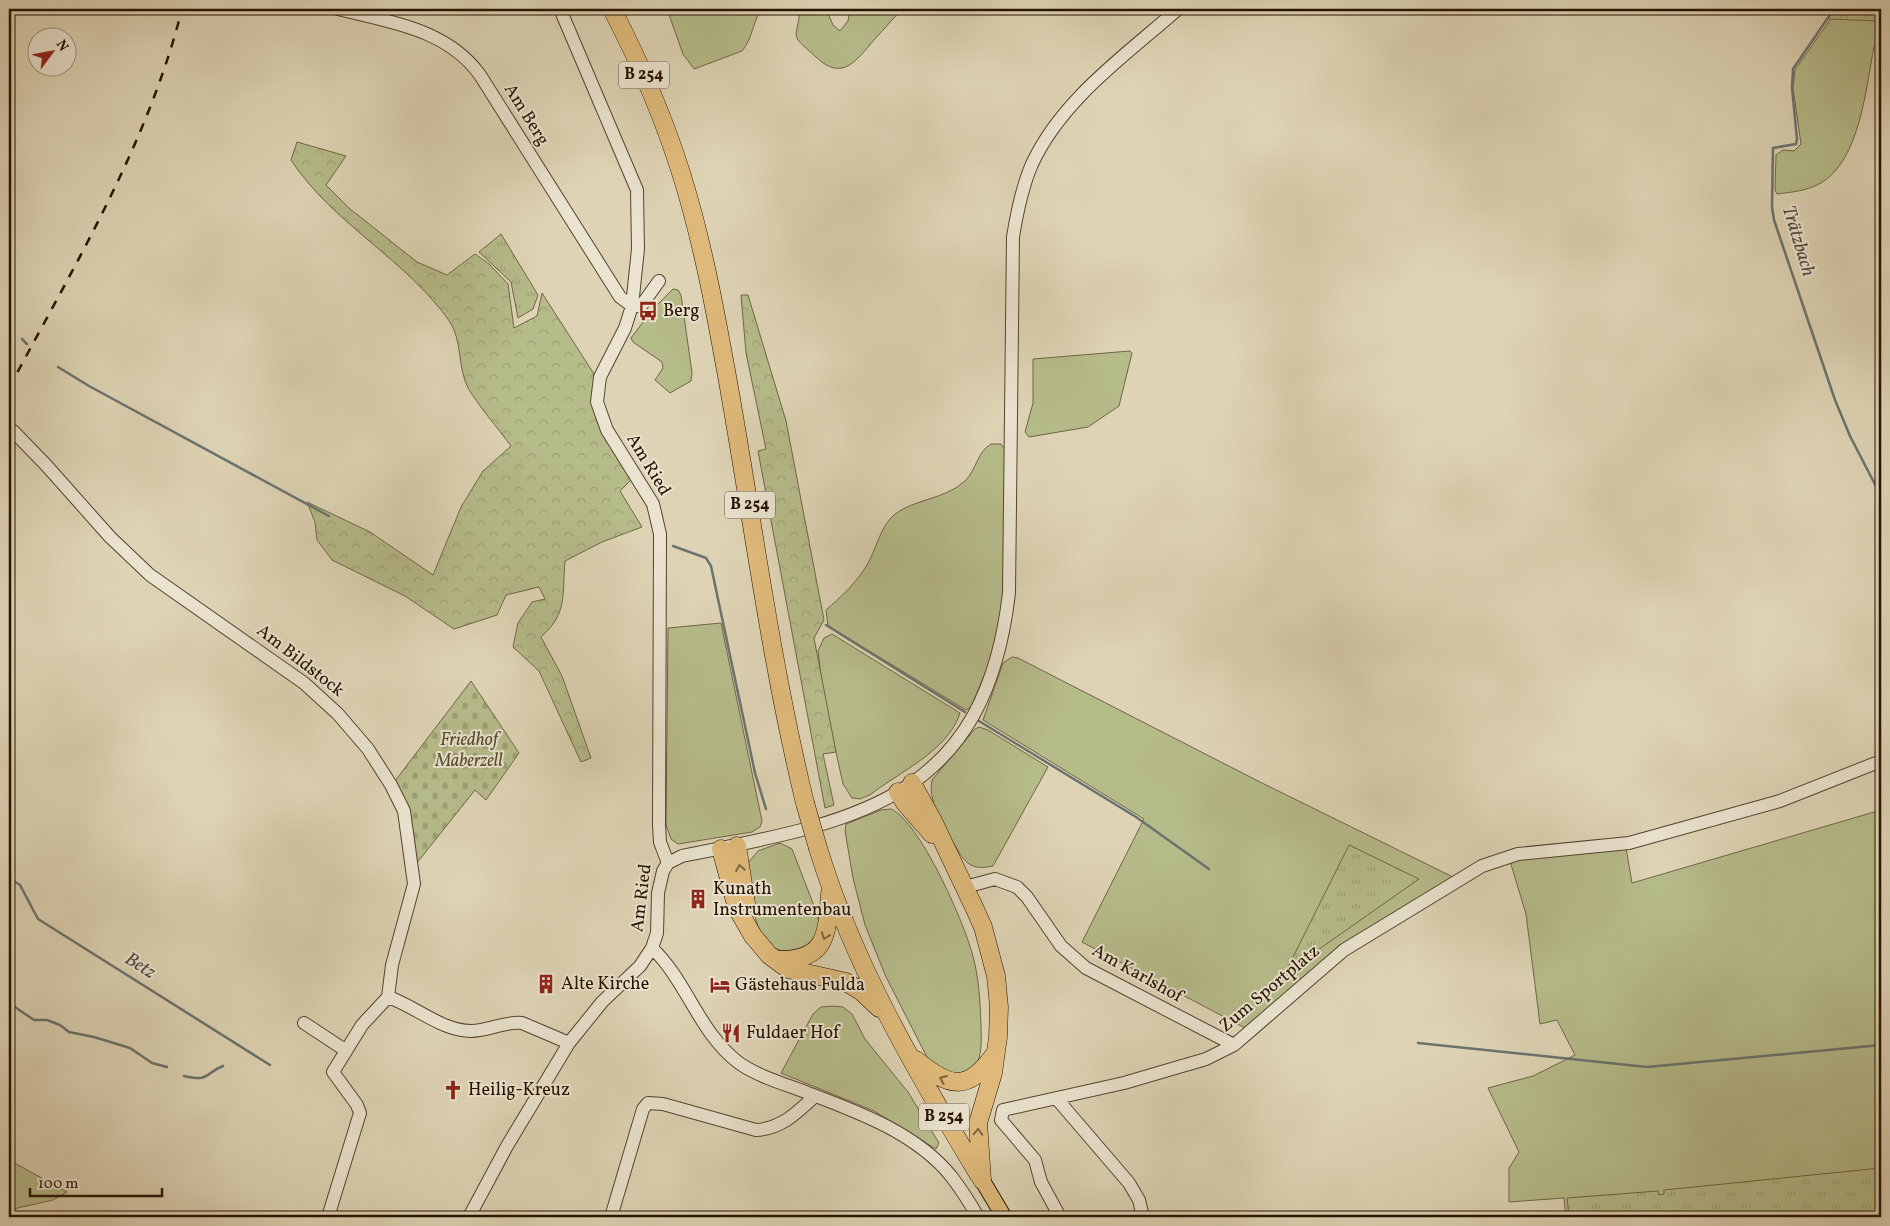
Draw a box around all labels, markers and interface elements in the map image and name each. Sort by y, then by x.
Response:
north arrow [28,28,78,78]
text: N [51,37,73,55]
road number: B 254 [619,62,669,88]
street label: Am Berg [497,79,555,151]
water label: Trätzbach [1775,203,1821,279]
place label: Berg [663,299,700,324]
bus stop icon: Berg [637,300,659,322]
street label: Am Ried [620,429,676,501]
road number: B 254 [725,492,775,518]
street label: Am Bildstock [251,619,349,703]
park label: Friedhof Maberzell [434,728,503,774]
street label: Am Ried [625,862,659,934]
one-way arrow [736,864,746,872]
place label: Kunath Instrumentenbau [713,877,851,923]
building icon: Kunath Instrumentenbau [687,888,709,910]
one-way arrow [821,931,831,939]
street label: Am Karlshof [1087,939,1189,1010]
street label: Zum Sportplatz [1214,939,1326,1039]
water label: Betz [120,946,161,986]
place label: Alte Kirche [561,972,649,997]
building icon: Alte Kirche [535,973,557,995]
place label: Gästehaus Fulda [735,973,865,998]
hotel icon: Gästehaus Fulda [709,974,731,996]
place label: Fuldaer Hof [746,1021,841,1046]
restaurant icon: Fuldaer Hof [720,1022,742,1044]
one-way arrow [939,1074,948,1085]
place label: Heilig-Kreuz [468,1078,570,1103]
church icon: Heilig-Kreuz [442,1079,464,1101]
road number: B 254 [919,1104,969,1130]
one-way arrow [973,1127,983,1135]
scale bar [30,1166,162,1198]
text: 100 m [38,1174,78,1195]

